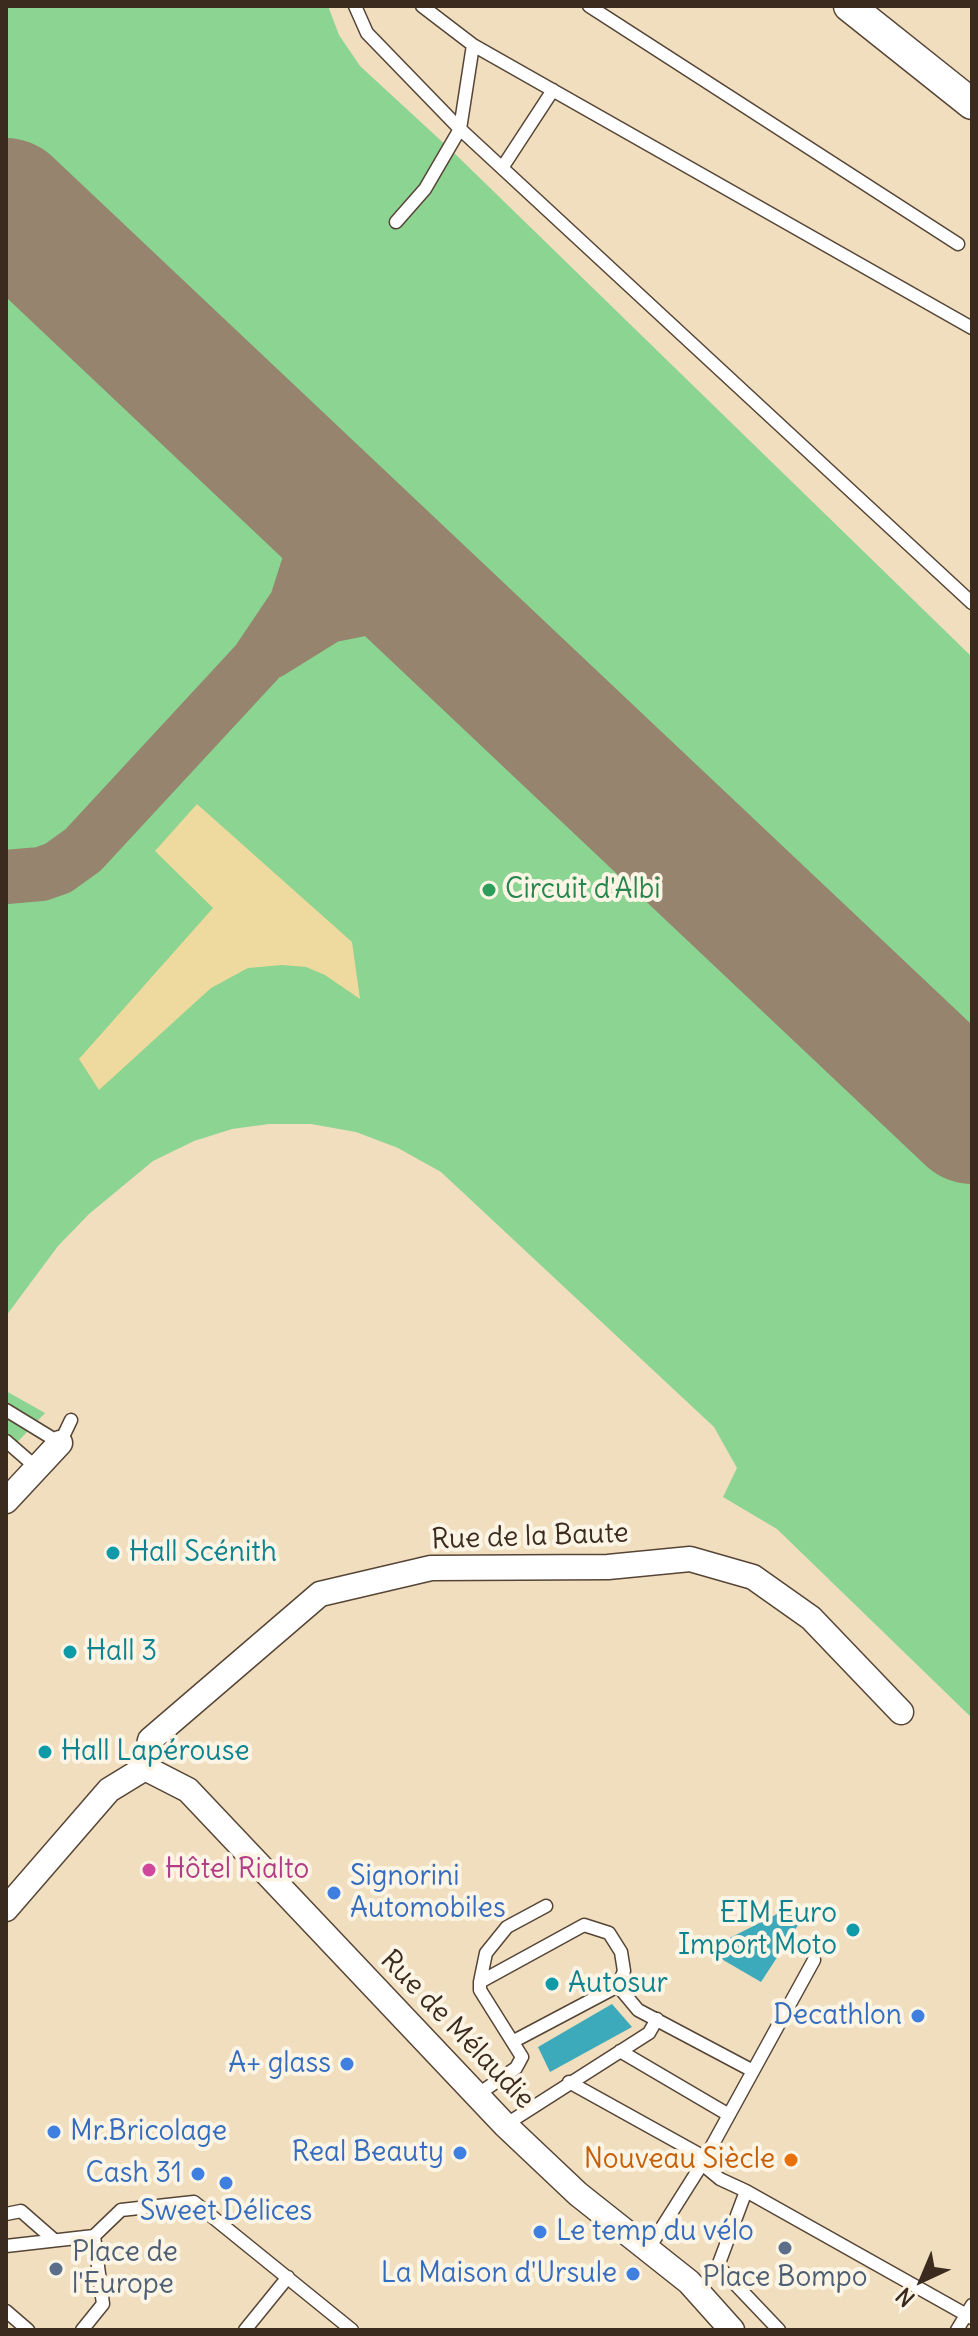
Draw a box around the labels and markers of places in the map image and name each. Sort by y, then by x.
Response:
place label: Circuit d'Albi [505,873,661,907]
marker: Circuit d'Albi [480,881,498,899]
place label: Hall Scénith [129,1536,277,1570]
marker: Hall Scénith [104,1544,122,1562]
place label: Hall 3 [86,1635,157,1669]
marker: Hall 3 [61,1643,79,1661]
place label: Hall Lapérouse [61,1735,249,1769]
marker: Hall Lapérouse [36,1743,54,1761]
place label: Hôtel Rialto [165,1853,309,1887]
place label: Signorini Automobiles [350,1860,506,1926]
marker: Hôtel Rialto [140,1861,158,1879]
marker: Signorini Automobiles [325,1884,343,1902]
place label: EIM Euro Import Moto [678,1897,837,1963]
marker: EIM Euro Import Moto [844,1921,862,1939]
place label: Autosur [568,1967,668,2001]
marker: Autosur [543,1975,561,1993]
place label: Decathlon [773,1999,902,2033]
marker: Decathlon [909,2007,927,2025]
place label: A+ glass [228,2047,331,2081]
marker: A+ glass [338,2055,356,2073]
place label: Mr.Bricolage [70,2115,227,2149]
marker: Mr.Bricolage [45,2123,63,2141]
place label: Real Beauty [292,2136,444,2170]
place label: Nouveau Siècle [584,2143,775,2177]
marker: Real Beauty [451,2144,469,2162]
marker: Nouveau Siècle [782,2151,800,2169]
place label: Cash 31 [86,2157,182,2191]
marker: Cash 31 [189,2165,207,2183]
marker: Sweet Délices [217,2174,235,2192]
place label: Sweet Délices [140,2195,312,2229]
place label: Le temp du vélo [556,2215,754,2249]
marker: Le temp du vélo [531,2223,549,2241]
place label: Place de l'Europe [72,2236,178,2302]
marker: Place Bompo [776,2239,794,2257]
place label: La Maison d'Ursule [381,2257,617,2291]
marker: Place de l'Europe [47,2260,65,2278]
place label: Place Bompo [703,2261,867,2295]
marker: La Maison d'Ursule [624,2265,642,2283]

